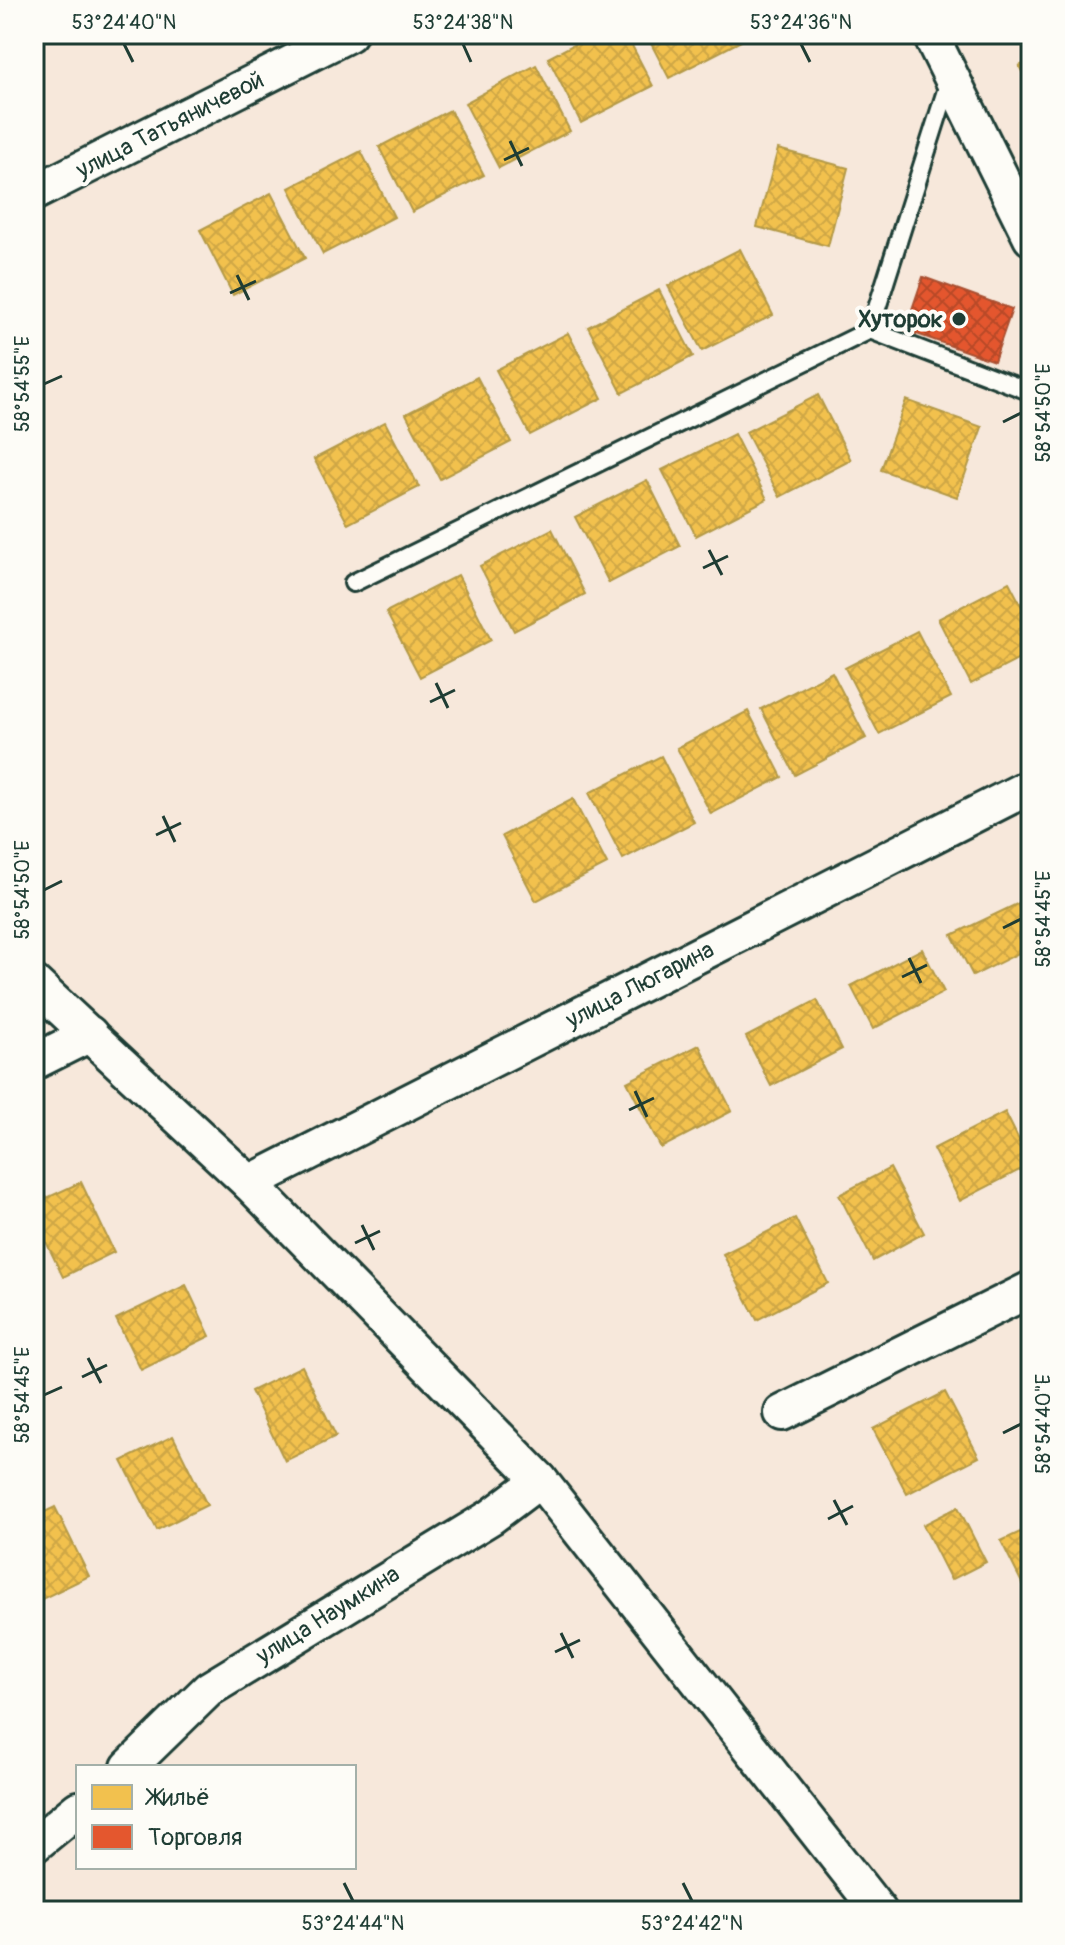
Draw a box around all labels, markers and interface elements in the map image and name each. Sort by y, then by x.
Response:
text: 53°24'40"N [72,10,176,35]
text: 53°24'38"N [413,10,513,35]
text: 53°24'36"N [750,10,852,35]
street label: улица Татьяничевой [70,65,269,185]
place label: Хуторок [858,305,943,334]
marker: Хуторок [950,310,968,328]
text: 58°54'55"E [10,336,35,432]
text: 58°54'50"E [1031,363,1056,463]
text: 58°54'50"E [10,840,35,940]
text: 58°54'45"E [1031,870,1056,968]
street label: улица Люгарина [560,935,719,1035]
text: 58°54'45"E [10,1346,35,1444]
text: 58°54'40"E [1031,1374,1056,1474]
street label: улица Наумкина [250,1559,405,1671]
legend [76,1765,356,1869]
text: Жильё [144,1783,210,1812]
text: Торговля [148,1823,242,1852]
text: 53°24'44"N [302,1911,404,1936]
text: 53°24'42"N [641,1911,743,1936]

